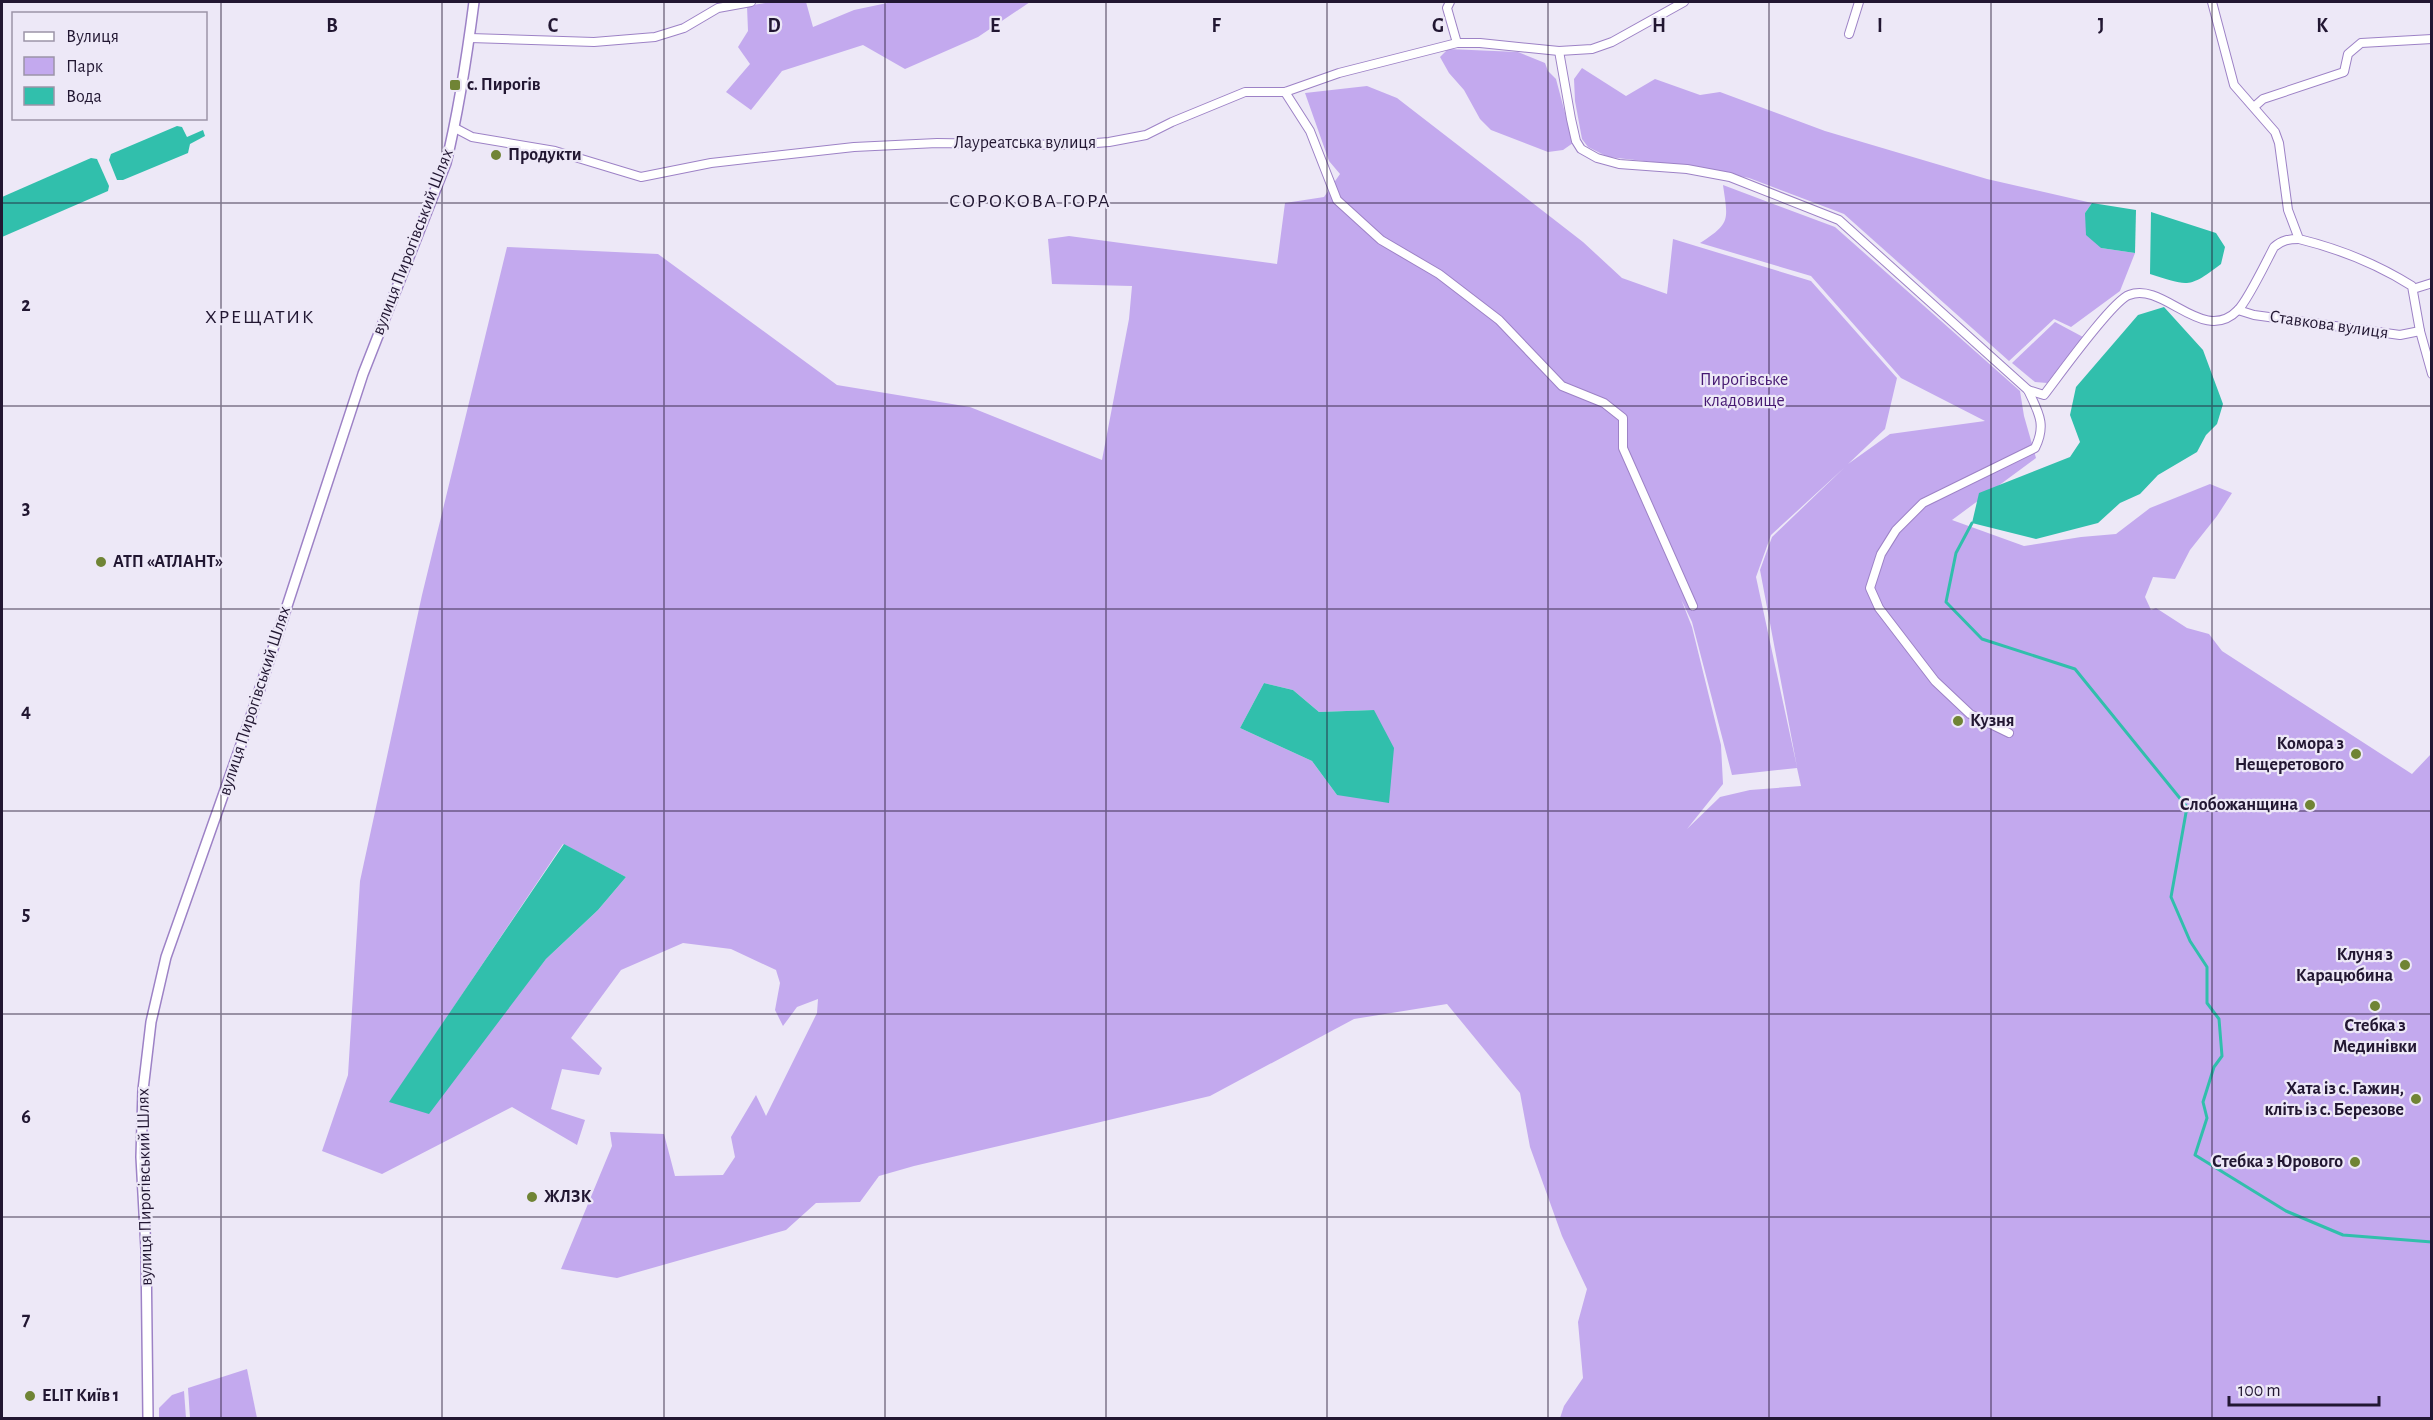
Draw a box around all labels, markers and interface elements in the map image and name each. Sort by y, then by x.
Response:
legend [12,12,207,120]
text: B [326,16,338,36]
text: C [548,16,559,36]
text: D [767,16,781,36]
text: E [990,16,1000,36]
text: F [1211,16,1221,36]
text: G [1432,16,1444,36]
text: H [1652,16,1666,36]
text: I [1877,16,1883,36]
text: J [2098,16,2104,36]
text: K [2316,16,2328,36]
text: Вулиця [66,28,119,46]
text: Парк [66,58,104,76]
place label: с. Пирогів [467,76,541,94]
marker: с. Пирогів [448,78,462,92]
text: Вода [66,88,102,106]
street label: Лауреатська вулиця [954,134,1096,152]
street label: вулиця Пирогівський Шлях [369,146,457,338]
place label: Продукти [508,146,582,164]
marker: Продукти [489,148,503,162]
district label: СОРОКОВА ГОРА [949,191,1111,211]
text: 2 [21,295,31,315]
district label: ХРЕЩАТИК [205,307,315,327]
street label: Ставкова вулиця [2268,308,2390,342]
park label: Пирогівське кладовище [1700,371,1788,410]
text: 3 [22,498,30,518]
place label: АТП «АТЛАНТ» [113,553,223,571]
marker: АТП «АТЛАНТ» [94,555,108,569]
street label: вулиця Пирогівський Шлях [216,604,294,798]
text: 4 [21,701,31,721]
place label: Кузня [1970,712,2015,730]
marker: Кузня [1951,714,1965,728]
place label: Комора з Нещеретового [2235,735,2344,774]
marker: Комора з Нещеретового [2349,747,2363,761]
place label: Слобожанщина [2180,796,2298,814]
marker: Слобожанщина [2303,798,2317,812]
text: 5 [22,904,30,924]
place label: Клуня з Карацюбина [2296,946,2393,985]
marker: Клуня з Карацюбина [2398,958,2412,972]
marker: Стебка з Мединівки [2368,999,2382,1013]
place label: Стебка з Мединівки [2333,1017,2417,1056]
place label: Хата із с. Гажин, кліть із с. Березове [2265,1080,2404,1119]
street label: вулиця Пирогівський Шлях [134,1088,156,1286]
marker: Хата із с. Гажин, кліть із с. Березове [2409,1092,2423,1106]
text: 6 [21,1107,31,1127]
place label: Стебка з Юрового [2212,1153,2343,1171]
marker: Стебка з Юрового [2348,1155,2362,1169]
place label: ЖЛЗК [544,1188,592,1206]
marker: ЖЛЗК [525,1190,539,1204]
text: 7 [22,1309,31,1329]
scale bar [2229,1369,2379,1407]
text: 100 m [2238,1382,2281,1400]
place label: ELIT Київ 1 [42,1387,119,1405]
marker: ELIT Київ 1 [23,1389,37,1403]

